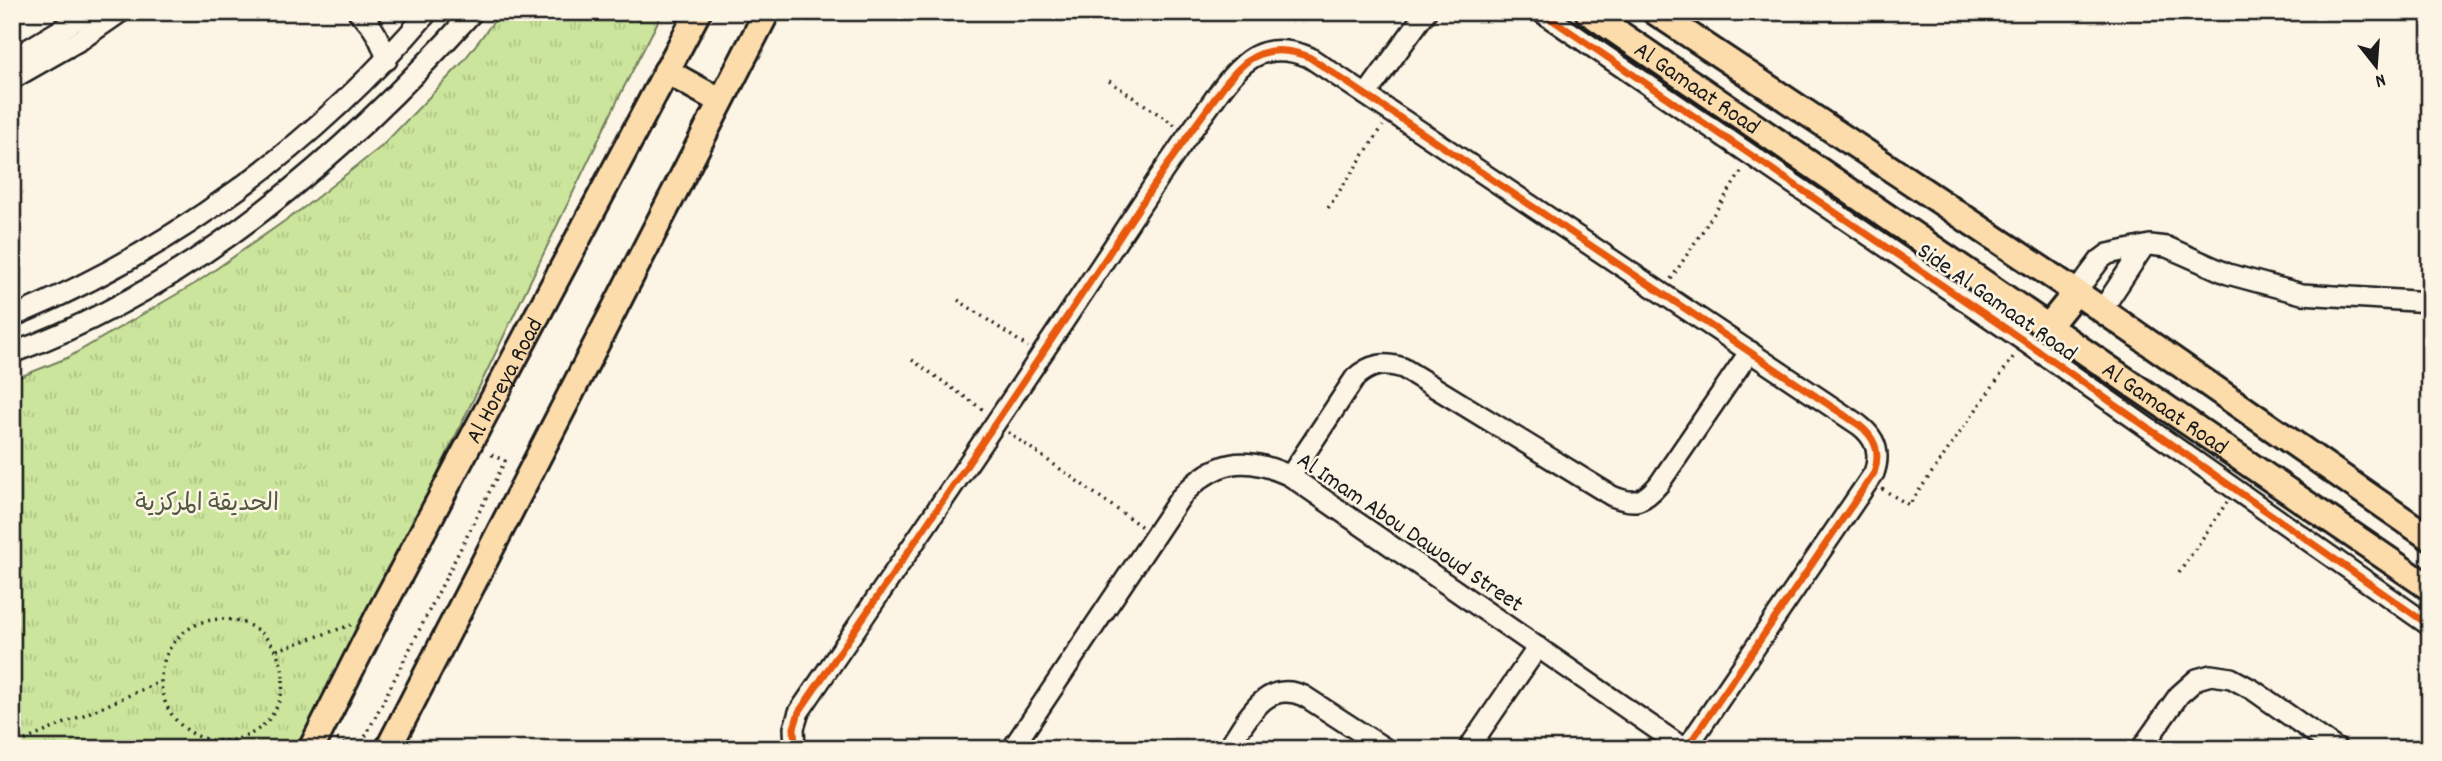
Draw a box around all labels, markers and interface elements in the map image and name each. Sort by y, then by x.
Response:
north arrow [2340,32,2410,102]
street label: Al Gamaat Road [1626,34,1766,145]
text: N [2372,65,2388,93]
street label: Side Al Gamaat Road [1909,236,2083,371]
street label: Al Horeya Road [458,312,553,450]
street label: Al Gamaat Road [2094,354,2234,465]
street label: Al Imam Abou Dawoud Street [1289,445,1529,622]
park label: الحديقة المركزية [135,488,279,522]

